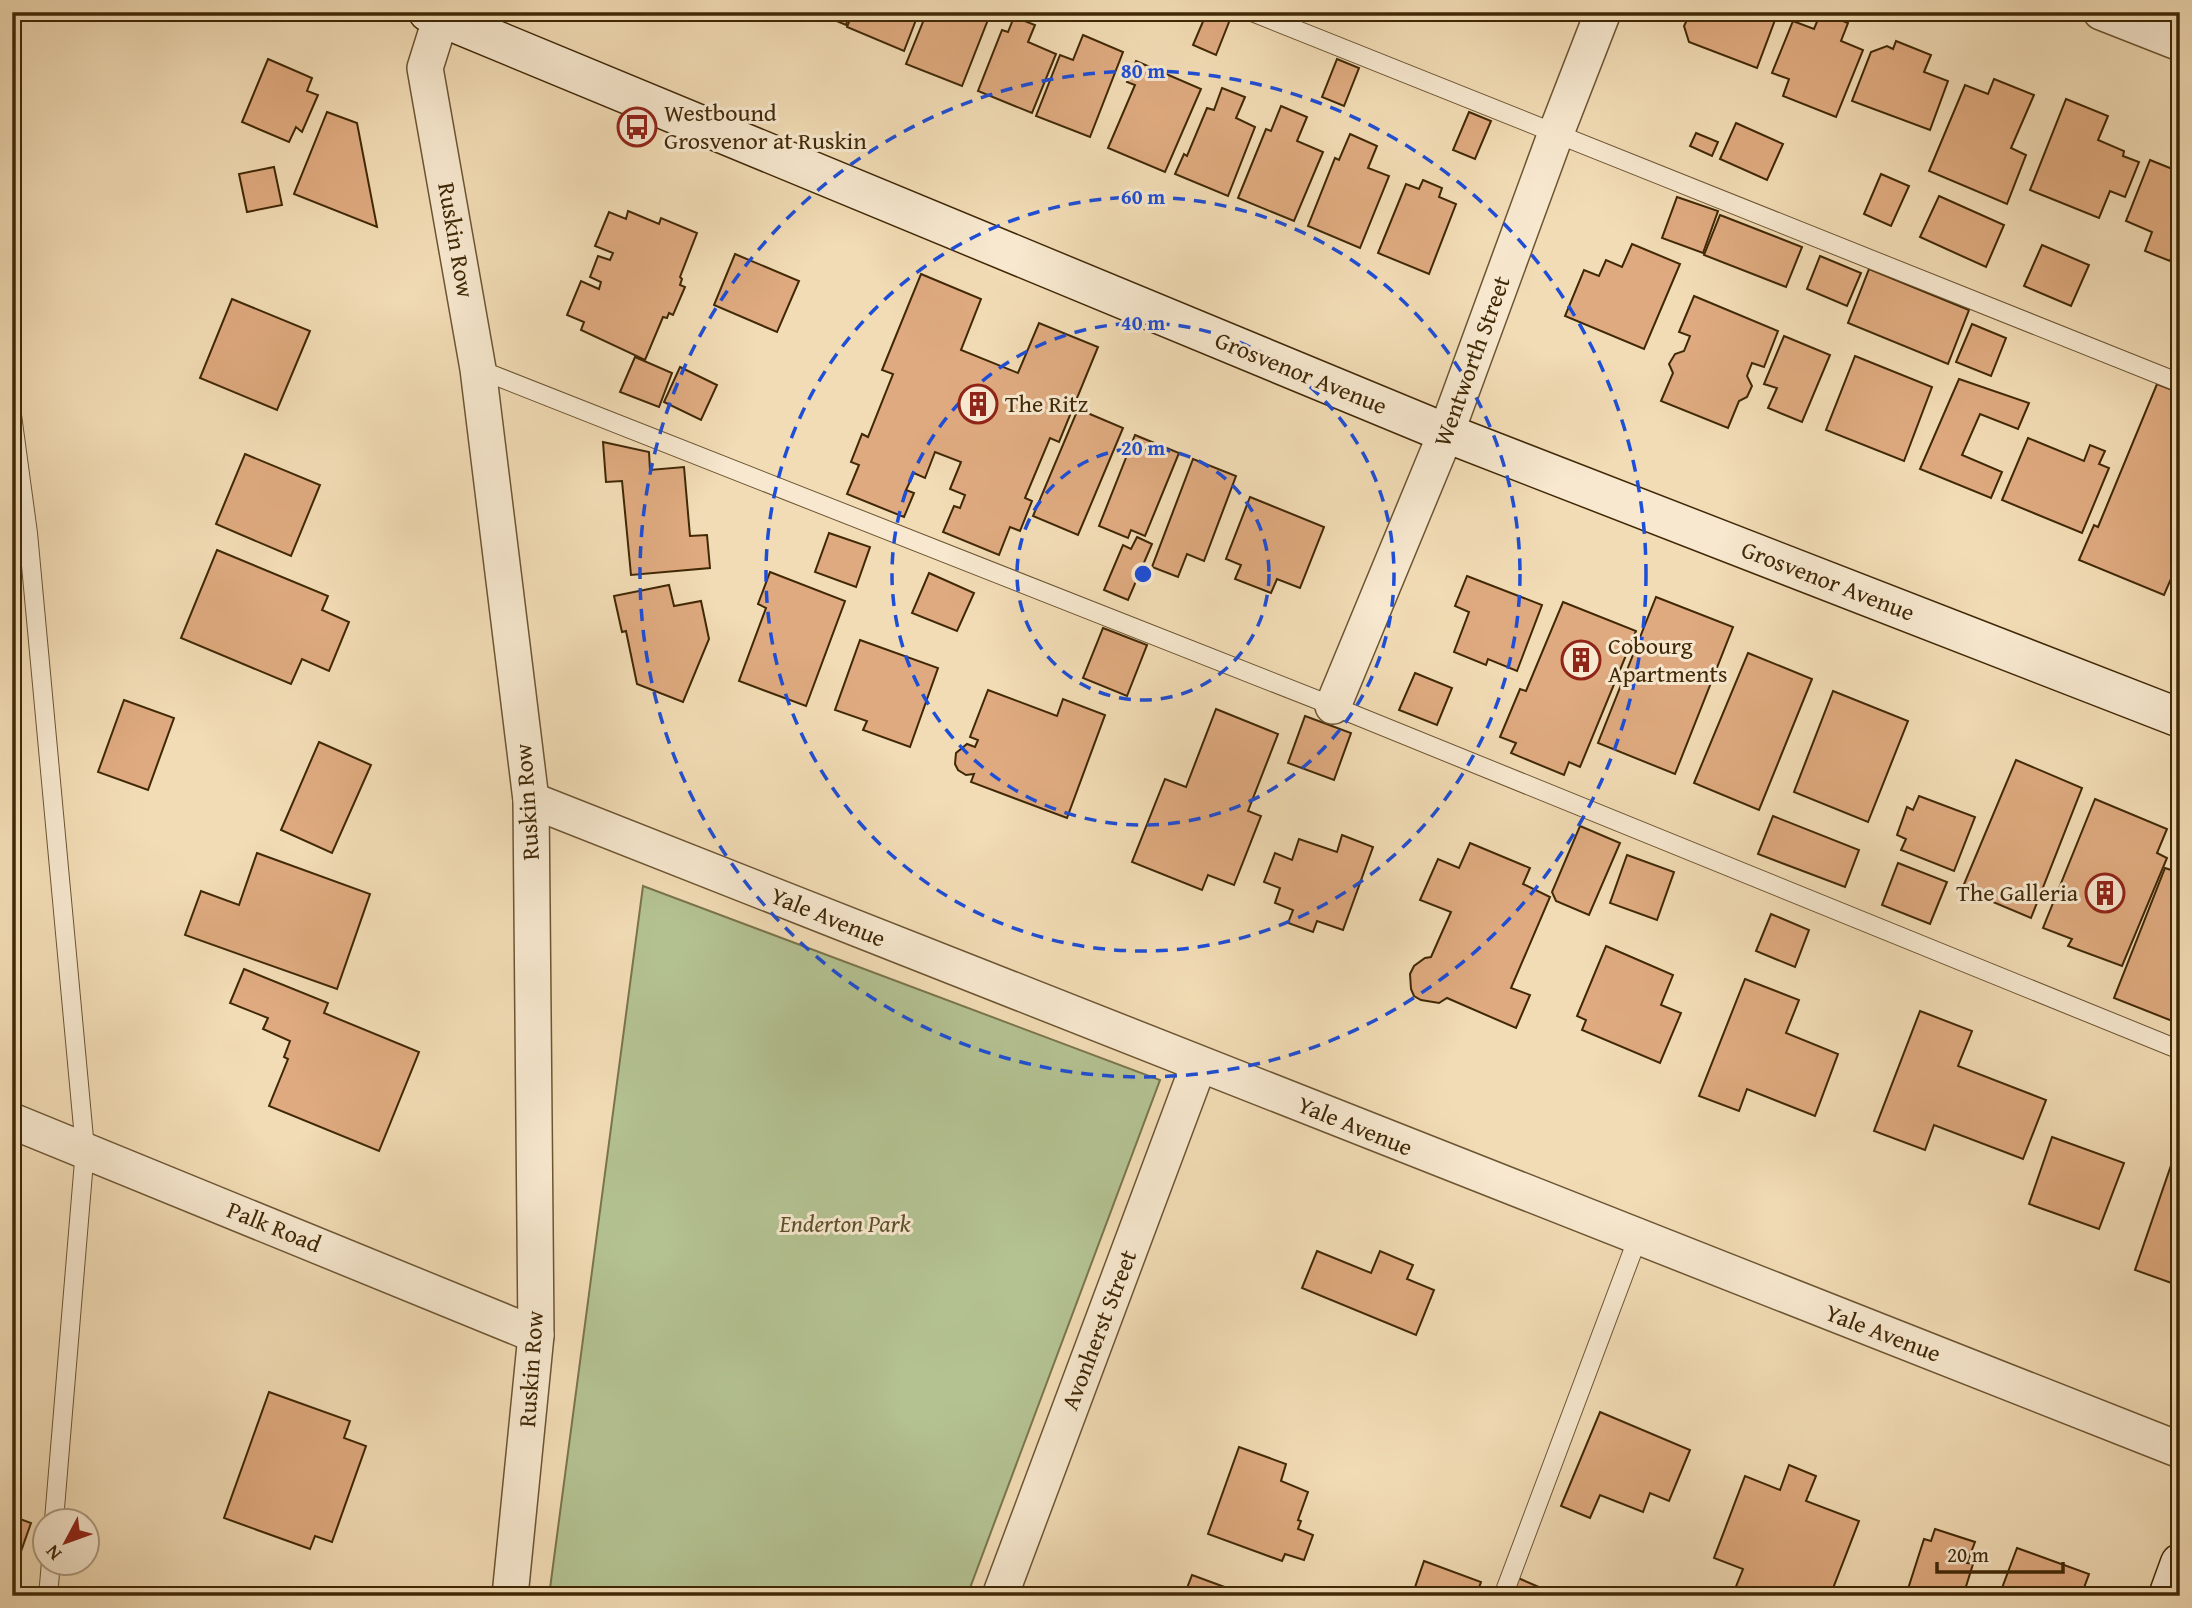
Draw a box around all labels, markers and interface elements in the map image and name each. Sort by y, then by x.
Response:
text: 80 m [1121,55,1165,86]
place label: Westbound Grosvenor at Ruskin [664,95,867,158]
bus stop icon: Westbound Grosvenor at Ruskin [616,106,658,148]
street label: Ruskin Row [429,179,484,300]
text: 60 m [1121,181,1165,212]
street label: Wentworth Street [1424,270,1519,451]
text: 40 m [1121,307,1165,338]
street label: Grosvenor Avenue [1210,322,1392,423]
building icon: The Ritz [957,383,999,425]
place label: The Ritz [1005,386,1088,421]
text: 20 m [1121,432,1165,463]
street label: Grosvenor Avenue [1737,531,1920,630]
centre of rings [1131,562,1155,586]
place label: Cobourg Apartments [1608,628,1728,691]
building icon: Cobourg Apartments [1560,639,1602,681]
street label: Ruskin Row [505,743,548,861]
building icon: The Galleria [2084,872,2126,914]
place label: The Galleria [1956,875,2079,910]
street label: Yale Avenue [765,878,891,955]
street label: Yale Avenue [1292,1087,1418,1164]
street label: Palk Road [222,1192,327,1261]
park label: Enderton Park [778,1206,911,1241]
street label: Avonherst Street [1052,1244,1145,1415]
street label: Yale Avenue [1820,1294,1946,1371]
street label: Ruskin Row [509,1310,552,1428]
north arrow [32,1506,102,1576]
scale bar [1937,1531,2062,1575]
text: N [38,1539,68,1567]
text: 20 m [1947,1539,1989,1570]

